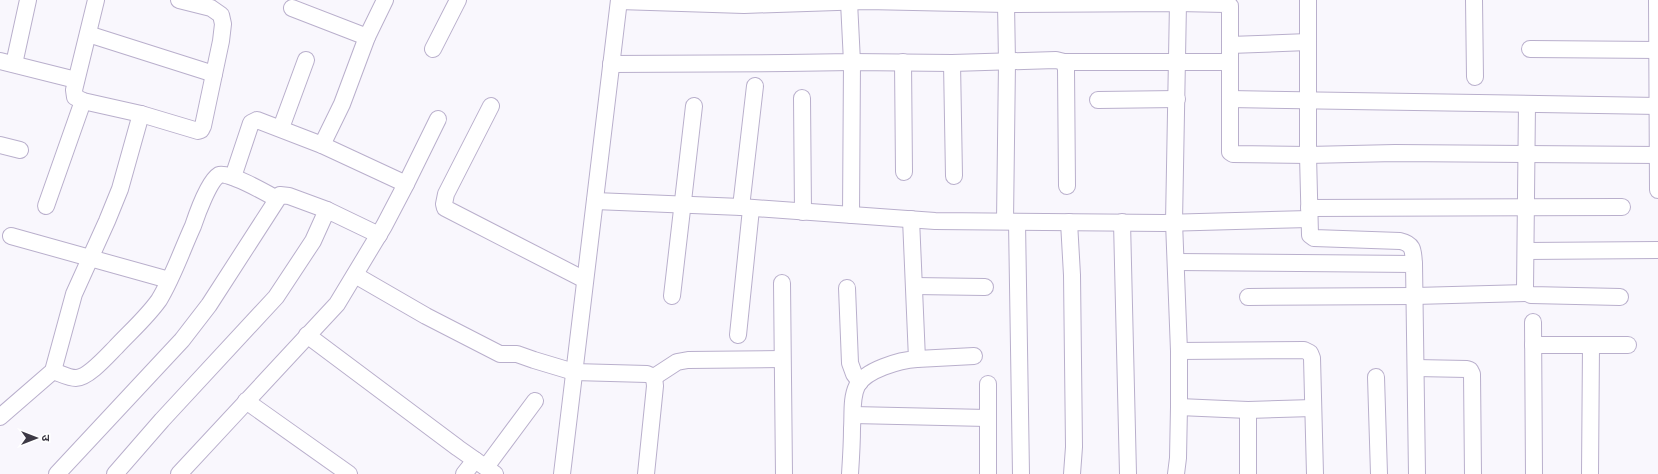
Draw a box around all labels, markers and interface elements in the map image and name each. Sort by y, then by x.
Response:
north arrow [16,418,56,458]
text: उ [39,435,52,442]

